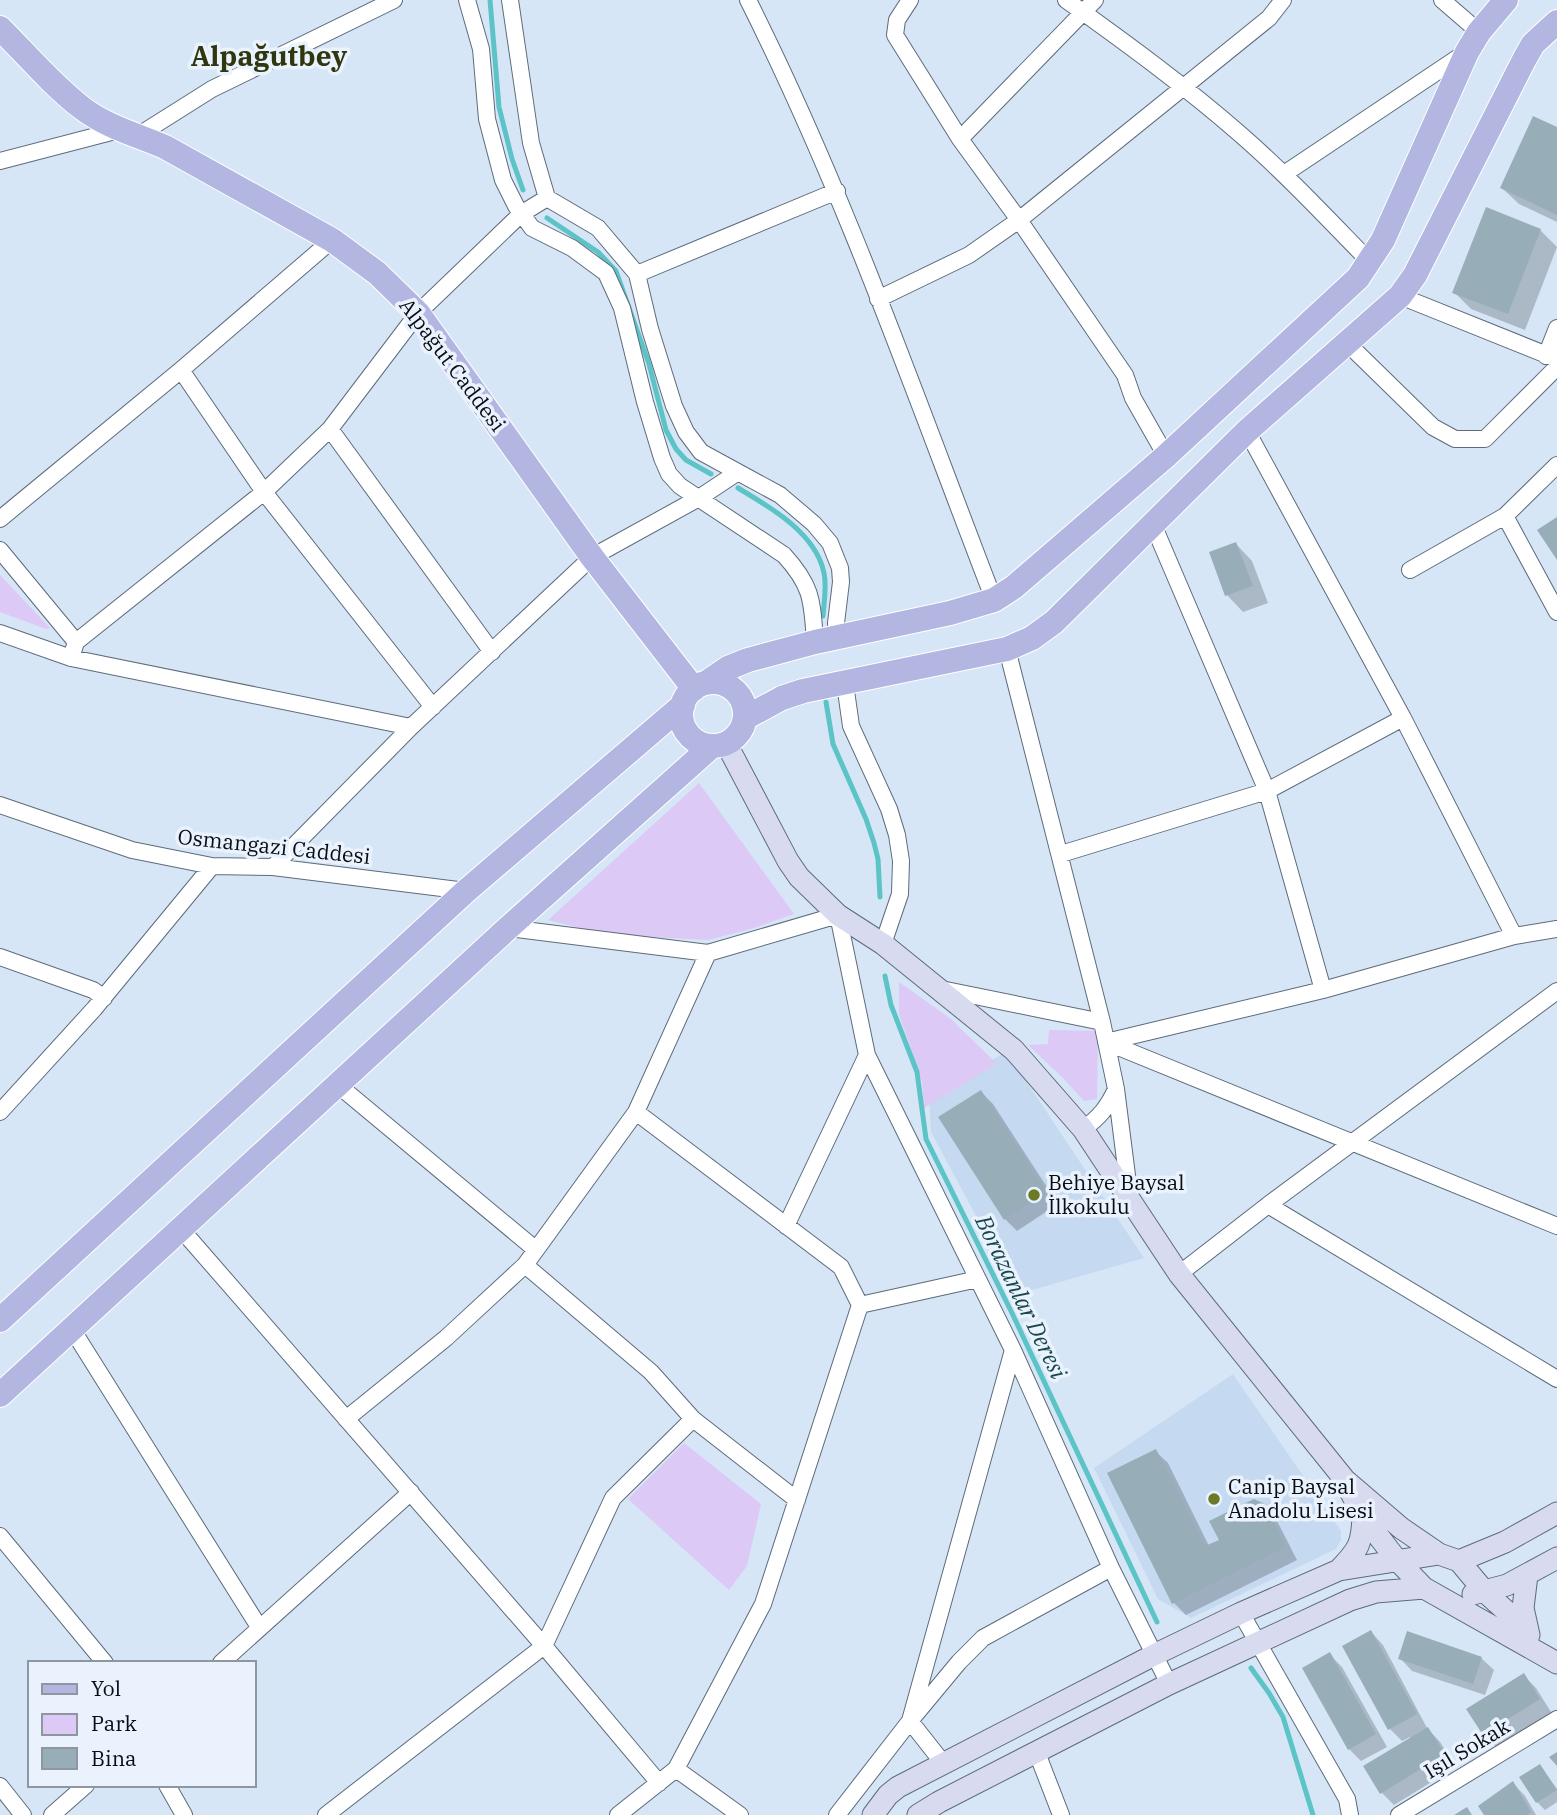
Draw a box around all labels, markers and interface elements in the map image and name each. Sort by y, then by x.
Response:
district label: Alpağutbey [191,37,347,74]
street label: Alpağut Caddesi [393,292,512,437]
street label: Osmangazi Caddesi [176,822,372,870]
place label: Behiye Baysal İlkokulu [1048,1168,1185,1220]
marker: Behiye Baysal İlkokulu [1026,1187,1042,1203]
water label: Borazanlar Deresi [969,1209,1075,1383]
place label: Canip Baysal Anadolu Lisesi [1228,1472,1374,1524]
marker: Canip Baysal Anadolu Lisesi [1206,1491,1222,1507]
legend [28,1661,256,1787]
text: Yol [91,1674,121,1702]
text: Park [91,1709,138,1737]
street label: Işıl Sokak [1418,1711,1515,1785]
text: Bina [91,1744,137,1772]

